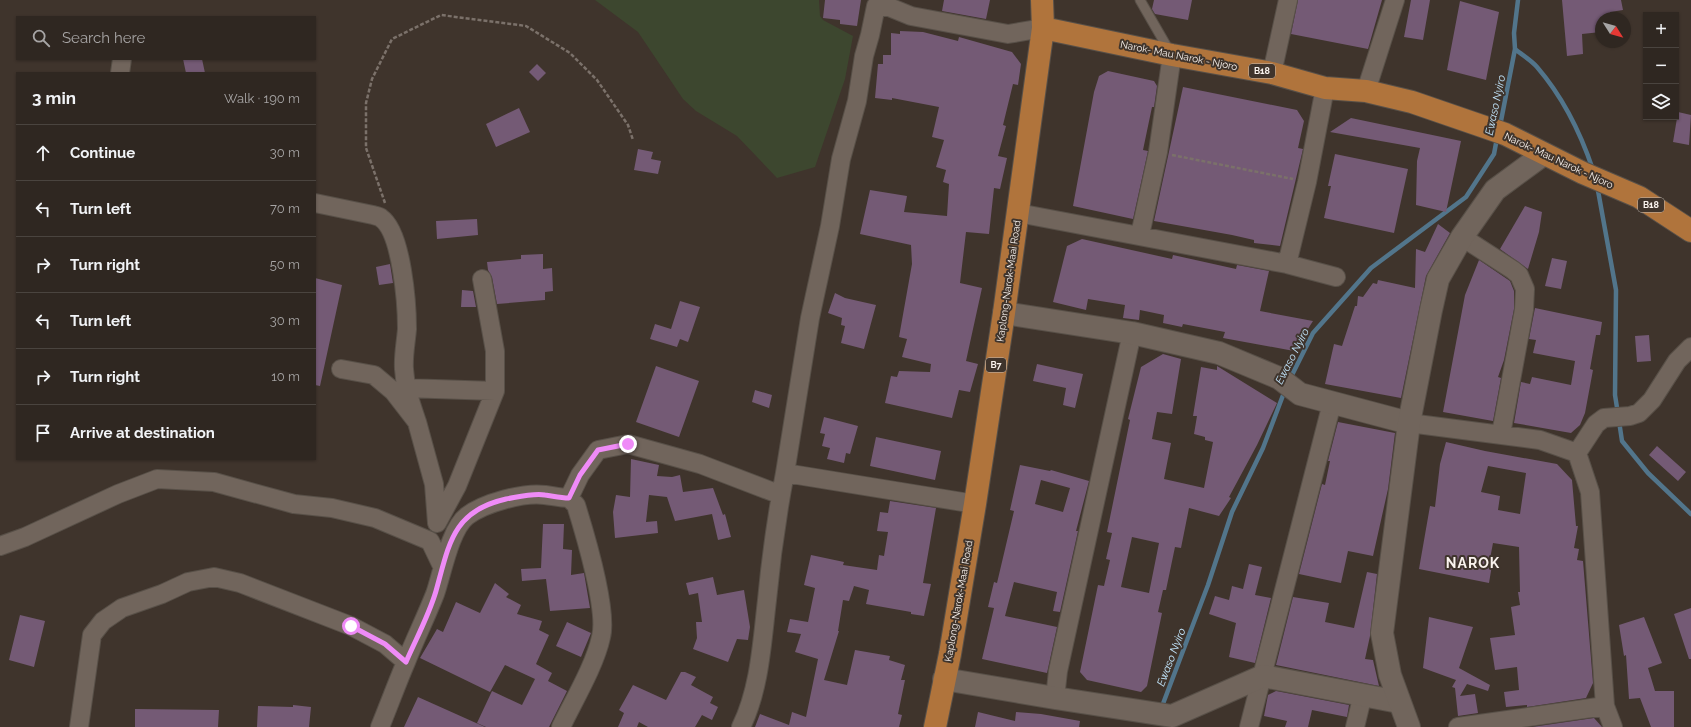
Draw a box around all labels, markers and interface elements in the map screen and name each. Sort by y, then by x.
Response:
north arrow [1595,12,1631,48]
map controls [1643,12,1679,120]
button: + [1643,12,1679,48]
search box [16,16,316,60]
icon: search [30,27,52,49]
text: Search here [62,29,145,47]
street label: Narok- Mau Narok - Njoro [1119,39,1238,72]
button: − [1643,48,1679,84]
road number: B18 [1249,64,1275,78]
water label: Ewaso Nyiro [1483,74,1508,136]
button: layers [1643,84,1679,120]
text: 3 min [32,88,76,108]
text: Walk · 190 m [224,91,300,106]
street label: Narok- Mau Narok - Njoro [1503,130,1615,191]
icon: ahead [32,142,54,164]
text: Continue [70,144,135,162]
text: 30 m [270,145,300,160]
icon: left [32,198,54,220]
road number: B18 [1638,198,1664,212]
text: Turn left [70,200,131,218]
text: 70 m [270,201,300,216]
street label: Kaplong-Narok-Maai Road [995,220,1022,343]
icon: right [32,254,54,276]
text: Turn right [70,256,140,274]
text: 50 m [270,257,300,272]
icon: left [32,310,54,332]
text: Turn left [70,312,131,330]
text: 30 m [270,313,300,328]
water label: Ewaso Nyiro [1273,326,1312,386]
road number: B7 [986,358,1006,372]
icon: right [32,366,54,388]
text: Turn right [70,368,140,386]
text: 10 m [271,369,300,384]
icon: arrive [32,422,54,444]
text: Arrive at destination [70,424,215,442]
route end [619,435,637,453]
street label: Kaplong-Narok-Maai Road [942,540,975,662]
district label: NAROK [1446,555,1500,571]
route start [342,617,360,635]
water label: Ewaso Nyiro [1154,626,1188,688]

